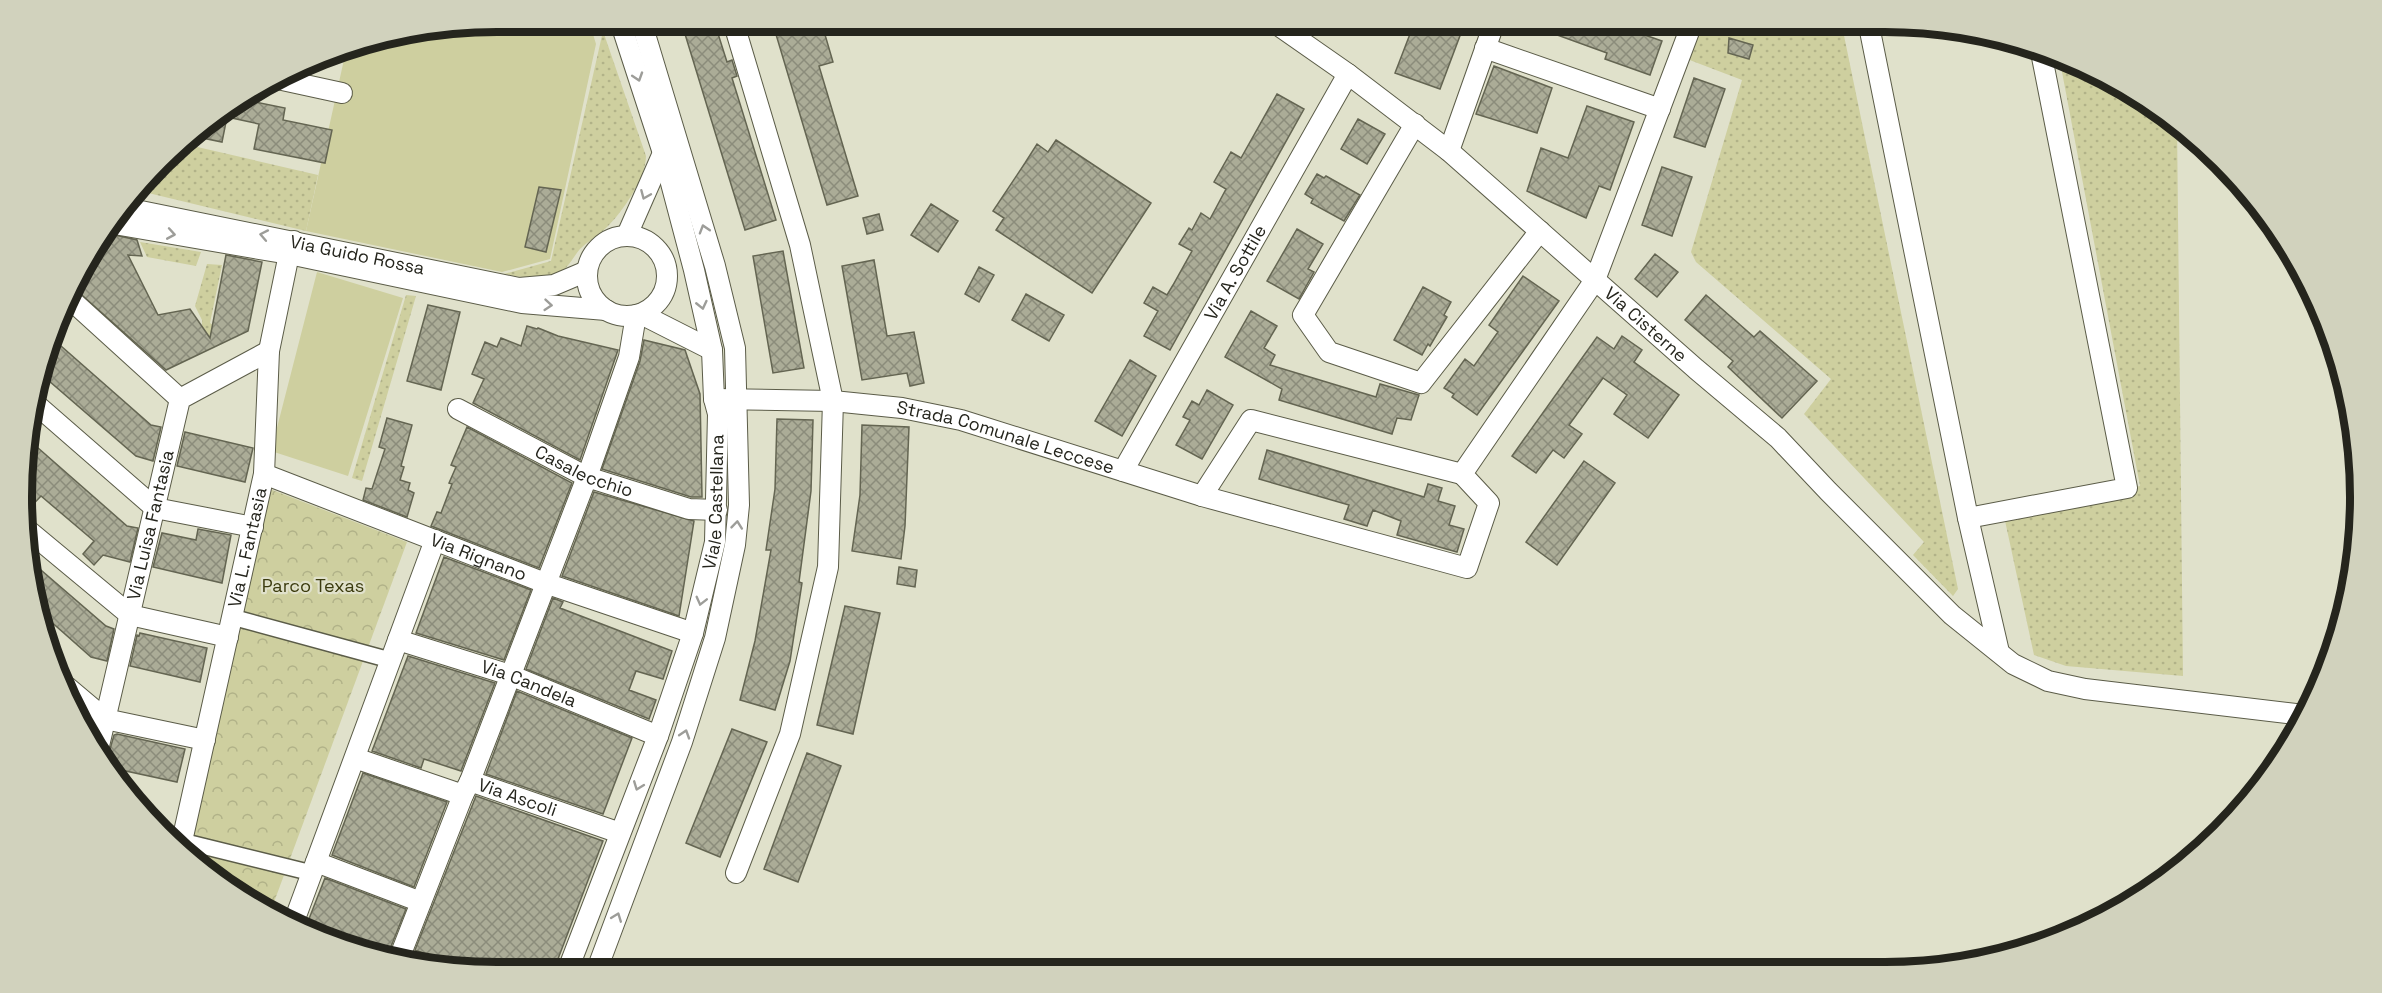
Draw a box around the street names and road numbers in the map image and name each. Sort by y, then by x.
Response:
street label: Via A. Sottile [1199,221,1271,324]
street label: Via Guido Rossa [288,230,427,280]
street label: Via Cisterne [1600,282,1692,367]
street label: Strada Comunale Leccese [895,395,1117,479]
street label: Viale Castellana [697,434,729,572]
street label: Casalecchio [531,440,636,502]
street label: Via Luisa Fantasia [121,447,179,602]
street label: Via L. Fantasia [223,485,272,610]
street label: Via Rignano [427,528,530,586]
street label: Via Candela [478,655,580,712]
street label: Via Ascoli [475,773,560,821]

